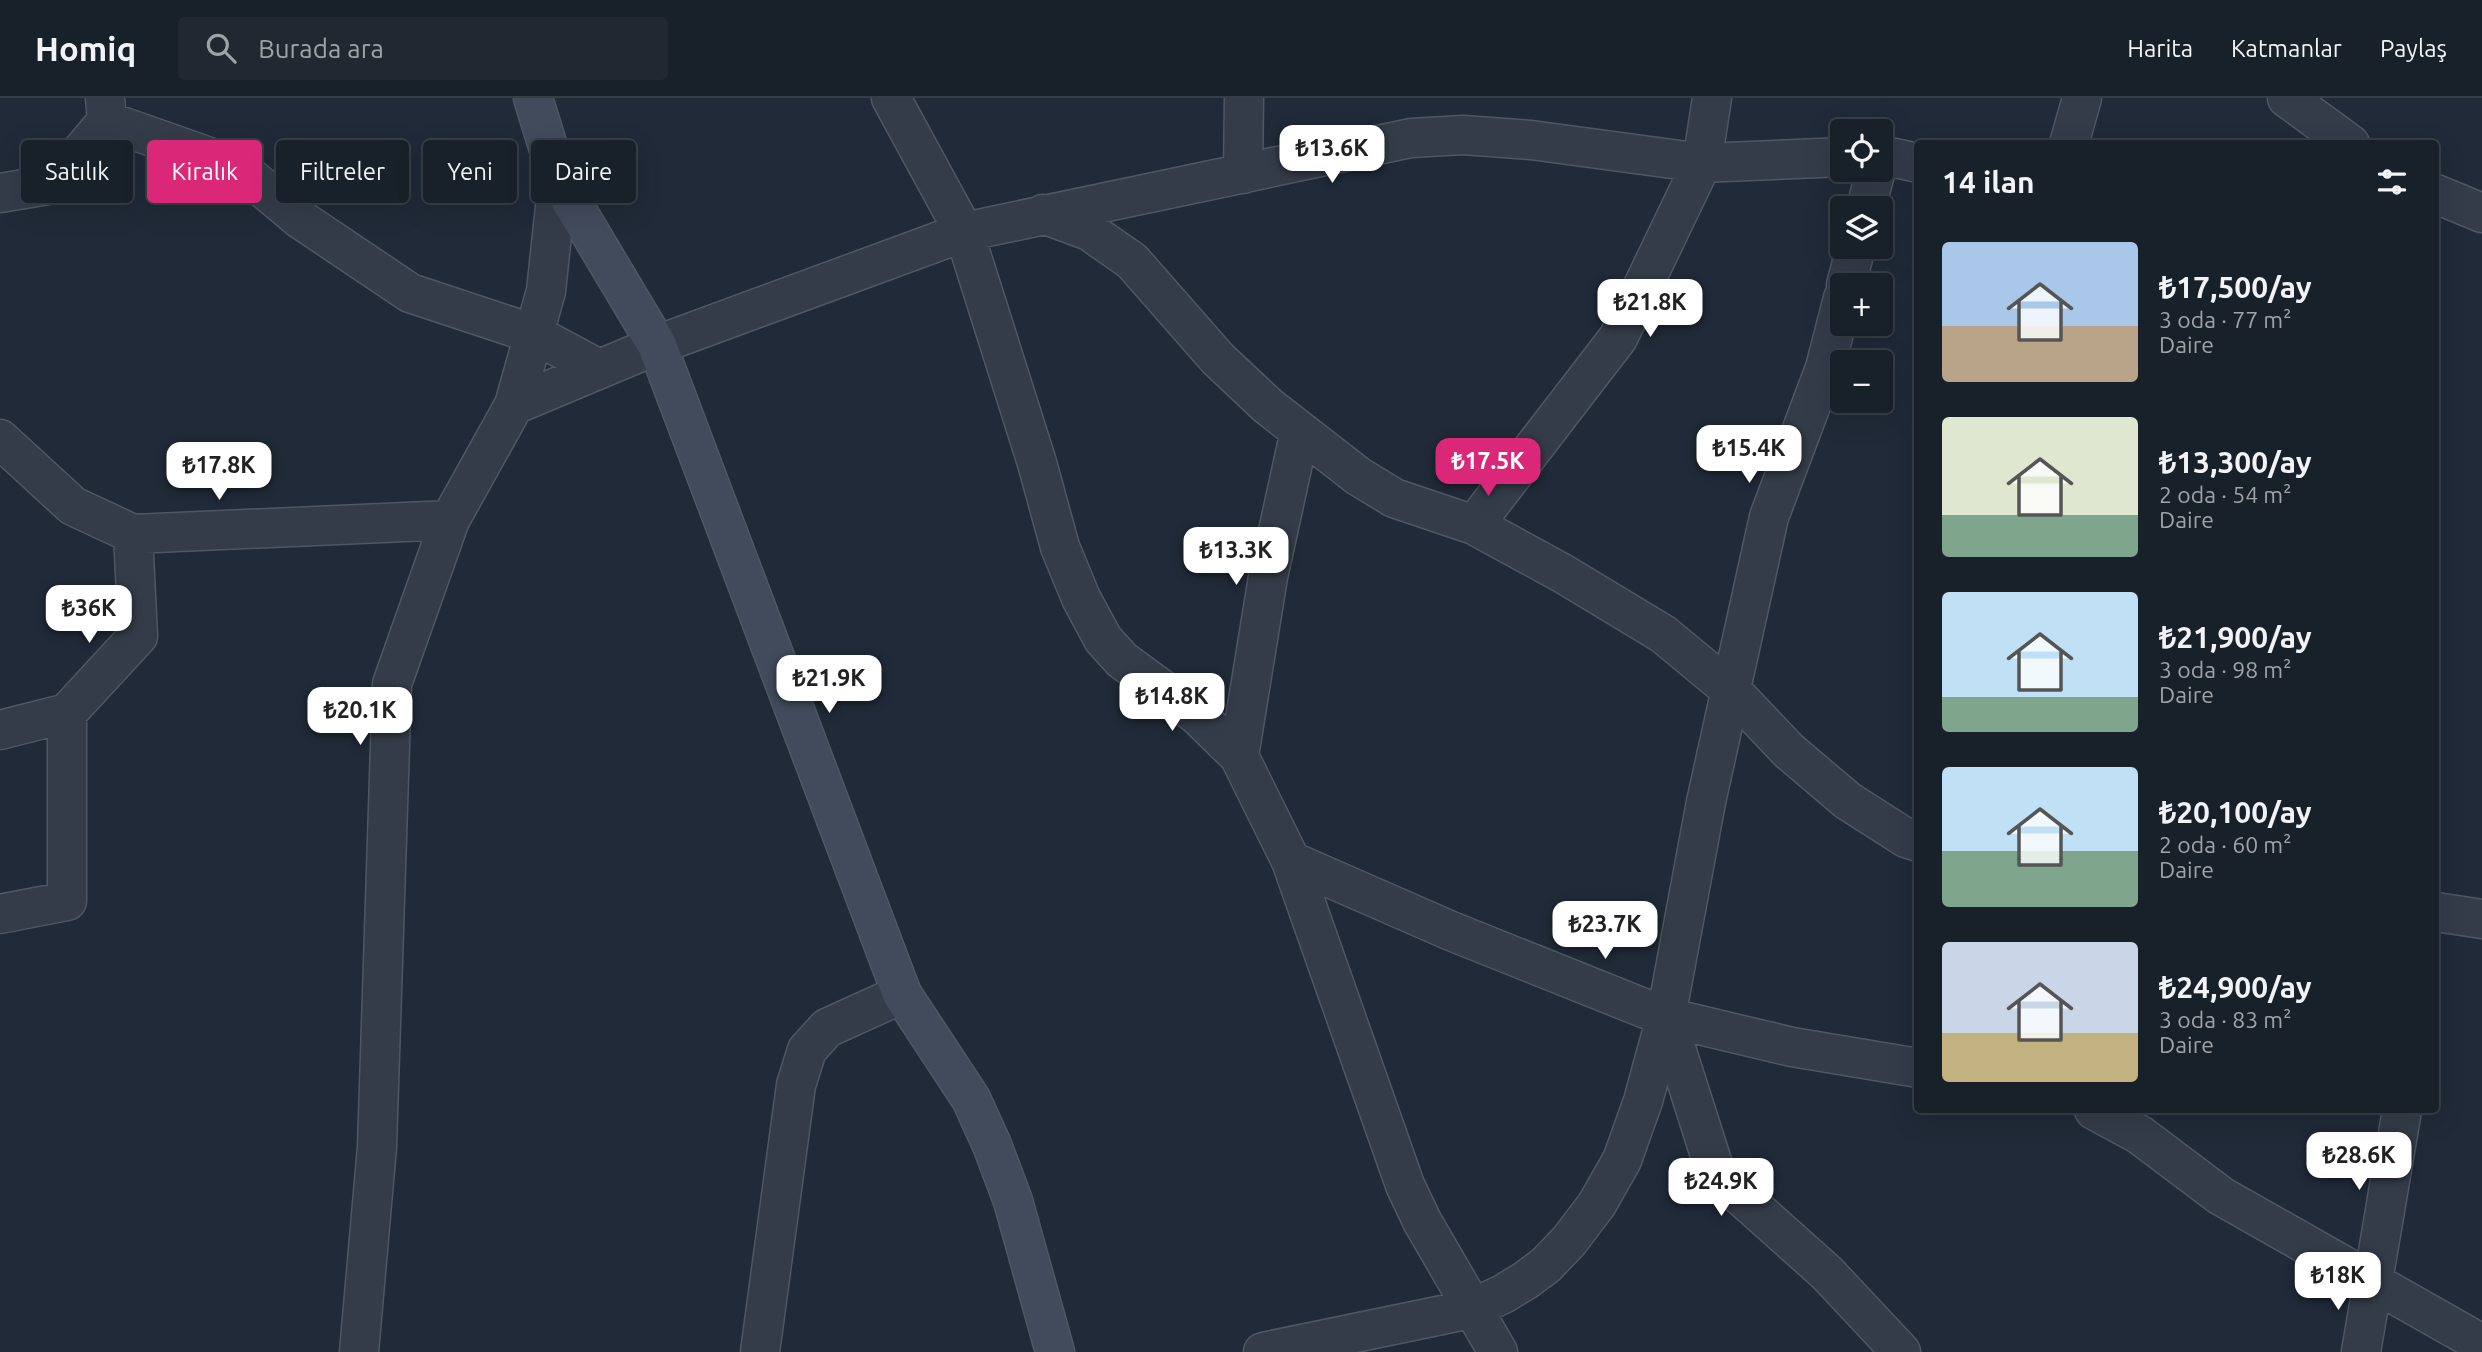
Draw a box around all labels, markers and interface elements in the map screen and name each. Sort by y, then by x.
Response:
search box [178,17,668,80]
icon: search [202,29,240,67]
text: Homiq [35,30,136,67]
text: Burada ara [258,34,384,63]
text: Harita [2127,35,2193,62]
text: Katmanlar [2231,35,2342,62]
text: Paylaş [2380,35,2447,62]
map controls [1830,119,1893,413]
button: locate [1830,119,1893,182]
pin: ₺13.6K [1275,126,1389,185]
text: ₺13.6K [1295,135,1369,160]
chip: Satılık [21,140,133,203]
chip: Kiralık [147,140,262,203]
chip: Filtreler [276,140,409,203]
chip: Yeni [423,140,517,203]
chip: Daire [531,140,636,203]
icon: filters [2373,163,2411,201]
text: 14 ilan [1942,165,2035,199]
button: layers [1830,196,1893,259]
icon: home [1998,270,2082,354]
text: ₺17,500/ay [2159,270,2312,304]
button: + [1830,273,1893,336]
pin: ₺21.8K [1593,280,1707,339]
text: ₺21.8K [1613,289,1687,314]
text: 3 oda · 77 m² [2159,307,2291,332]
text: Daire [2159,332,2214,357]
button: − [1830,350,1893,413]
pin: ₺15.4K [1692,426,1806,485]
text: ₺15.4K [1712,435,1786,460]
pin: ₺17.5K [1431,438,1545,498]
pin: ₺17.8K [162,442,276,502]
icon: home [1998,445,2082,529]
text: ₺13,300/ay [2159,445,2312,479]
text: ₺17.5K [1451,448,1525,473]
text: ₺17.8K [182,452,256,477]
text: 2 oda · 54 m² [2159,482,2291,507]
text: Daire [2159,507,2214,532]
pin: ₺13.3K [1179,528,1293,587]
text: ₺13.3K [1199,537,1273,562]
pin: ₺36K [48,586,130,645]
text: ₺36K [62,595,116,620]
icon: home [1998,620,2082,704]
text: ₺21,900/ay [2159,620,2312,654]
pin: ₺21.9K [772,656,886,715]
text: 3 oda · 98 m² [2159,657,2291,682]
text: ₺21.9K [792,665,866,690]
pin: ₺14.8K [1115,674,1229,733]
text: Daire [2159,682,2214,707]
text: ₺14.8K [1135,683,1209,708]
pin: ₺20.1K [303,688,417,747]
text: ₺20.1K [323,697,397,722]
icon: home [1998,795,2082,879]
text: ₺20,100/ay [2159,795,2312,829]
text: 2 oda · 60 m² [2159,832,2291,857]
text: Daire [2159,857,2214,882]
pin: ₺23.7K [1548,902,1662,961]
text: ₺23.7K [1568,911,1642,936]
icon: home [1998,970,2082,1054]
text: ₺24,900/ay [2159,970,2312,1004]
text: 3 oda · 83 m² [2159,1007,2291,1032]
text: Daire [2159,1032,2214,1057]
pin: ₺28.6K [2302,1132,2416,1192]
text: ₺28.6K [2322,1142,2396,1167]
pin: ₺24.9K [1664,1158,1778,1218]
text: ₺24.9K [1684,1168,1758,1193]
pin: ₺18K [2297,1252,2379,1312]
text: ₺18K [2311,1262,2365,1287]

